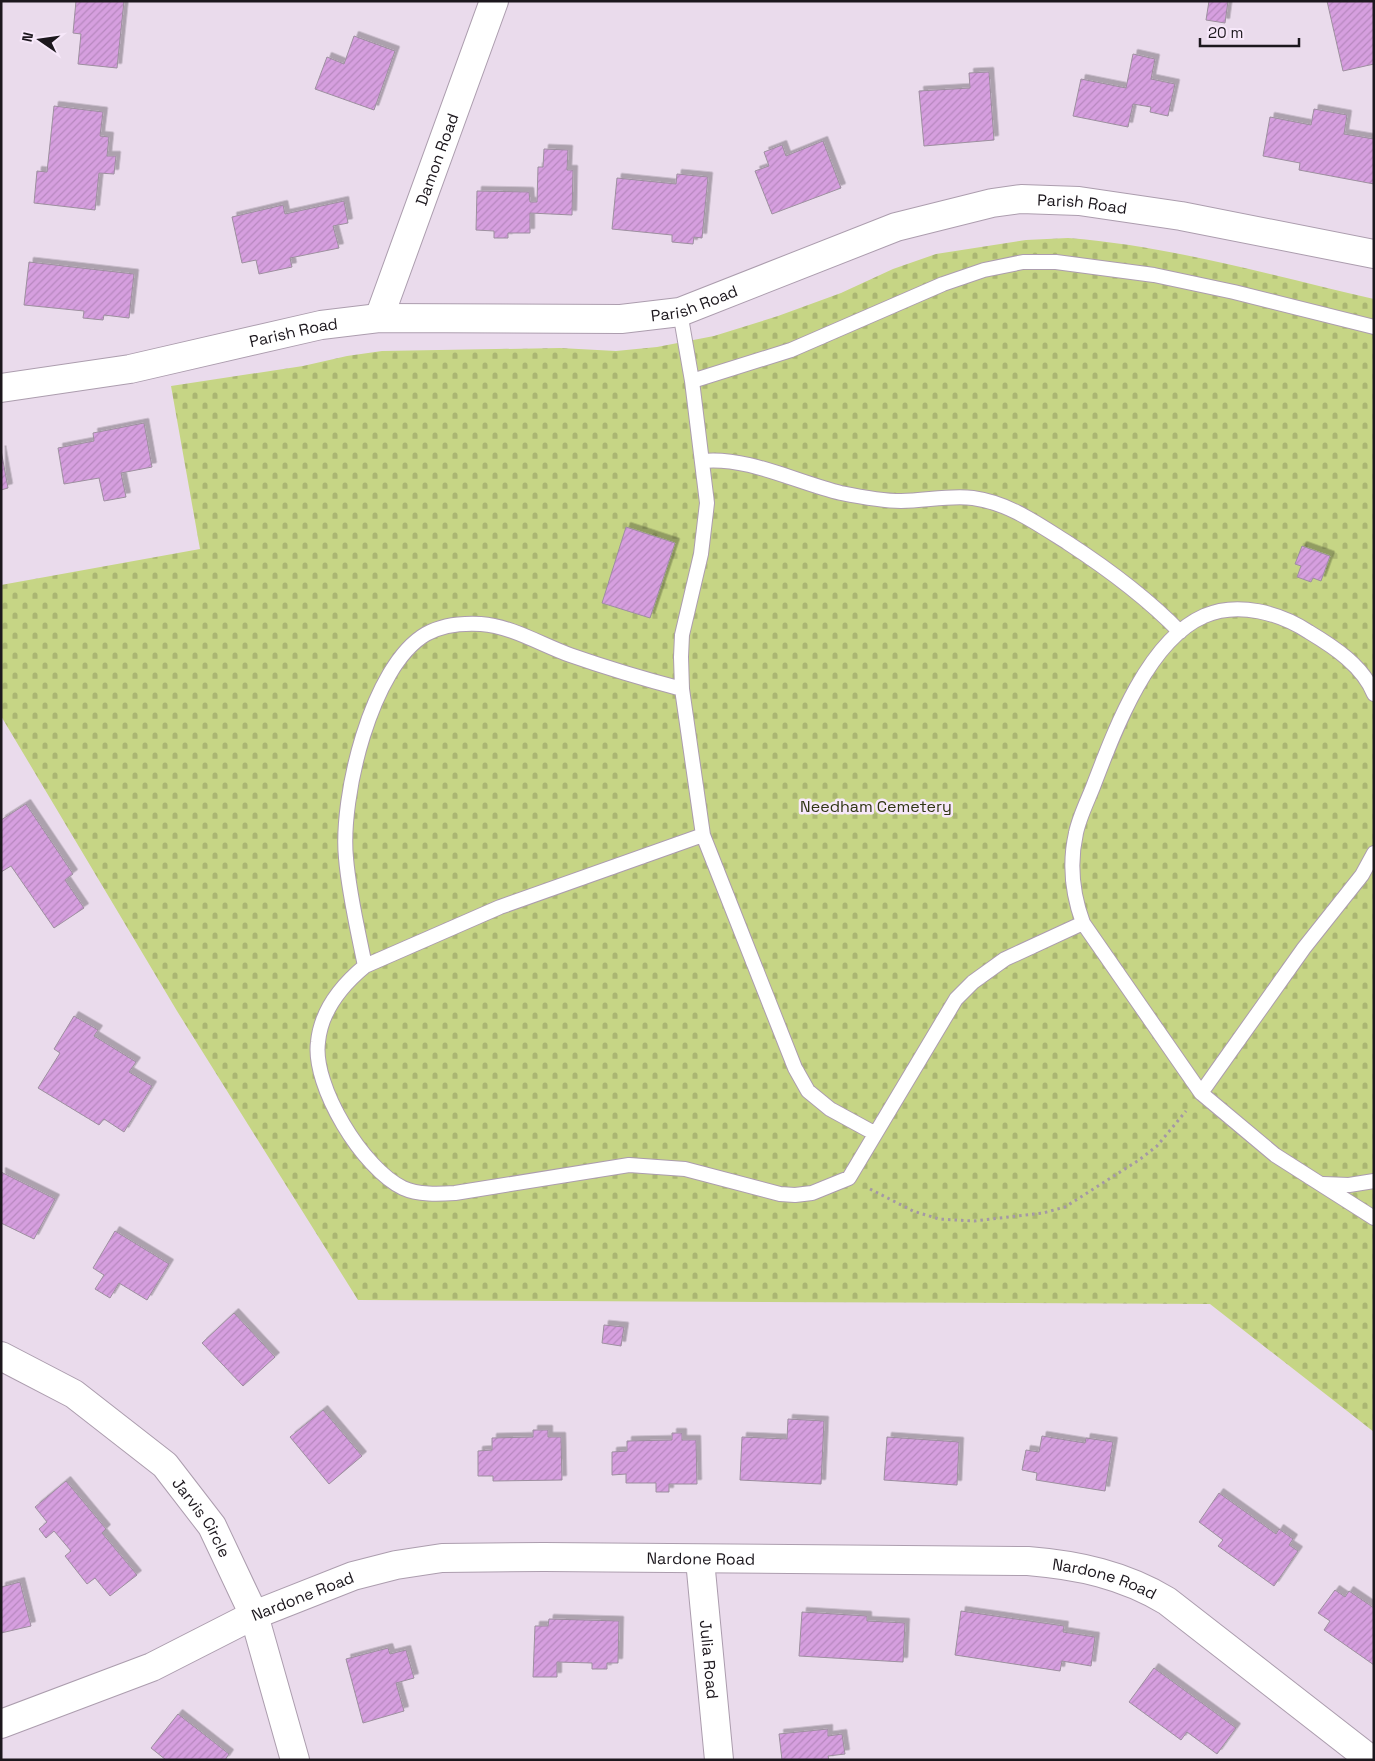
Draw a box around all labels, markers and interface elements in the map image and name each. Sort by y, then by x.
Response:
north arrow [15,15,65,65]
scale bar [1200,15,1299,47]
text: 20 m [1208,23,1243,42]
text: N [18,30,37,44]
street label: Damon Road [411,110,463,208]
street label: Parish Road [1037,190,1128,219]
street label: Parish Road [650,280,741,326]
street label: Parish Road [247,313,339,352]
park label: Needham Cemetery [800,796,952,817]
street label: Jarvis Circle [167,1473,235,1561]
street label: Nardone Road [646,1548,755,1570]
street label: Nardone Road [1051,1554,1160,1604]
street label: Nardone Road [248,1567,357,1626]
street label: Julia Road [695,1619,723,1700]

